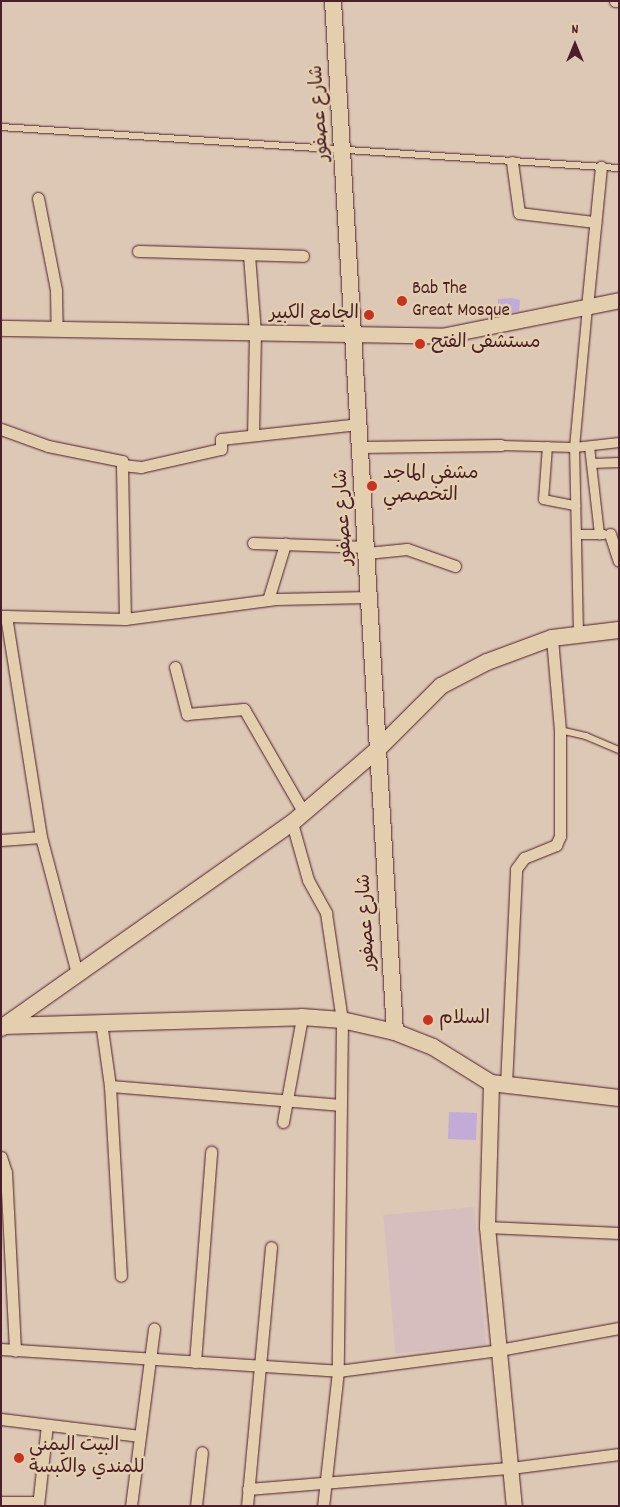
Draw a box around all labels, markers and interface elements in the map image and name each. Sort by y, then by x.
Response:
north arrow [550,20,600,70]
text: N [572,20,578,40]
street label: شارع عصفور [306,64,336,162]
place label: Bab The Great Mosque [412,279,510,323]
marker: Bab The Great Mosque [396,295,408,307]
place label: الجامع الكبير [270,304,359,326]
marker: الجامع الكبير [363,309,375,321]
place label: مستشفى الفتح [431,333,541,355]
marker: مستشفى الفتح [413,337,427,351]
place label: مشفى الماجد التخصصي [383,464,478,508]
street label: شارع عصفور [331,468,359,566]
marker: مشفى الماجد التخصصي [365,479,379,493]
street label: شارع عصفور [354,873,382,971]
place label: السلام [439,1009,490,1031]
marker: السلام [421,1013,435,1027]
place label: البيت اليمني للمندي والكبسة [29,1436,144,1480]
marker: البيت اليمني للمندي والكبسة [13,1452,25,1464]

